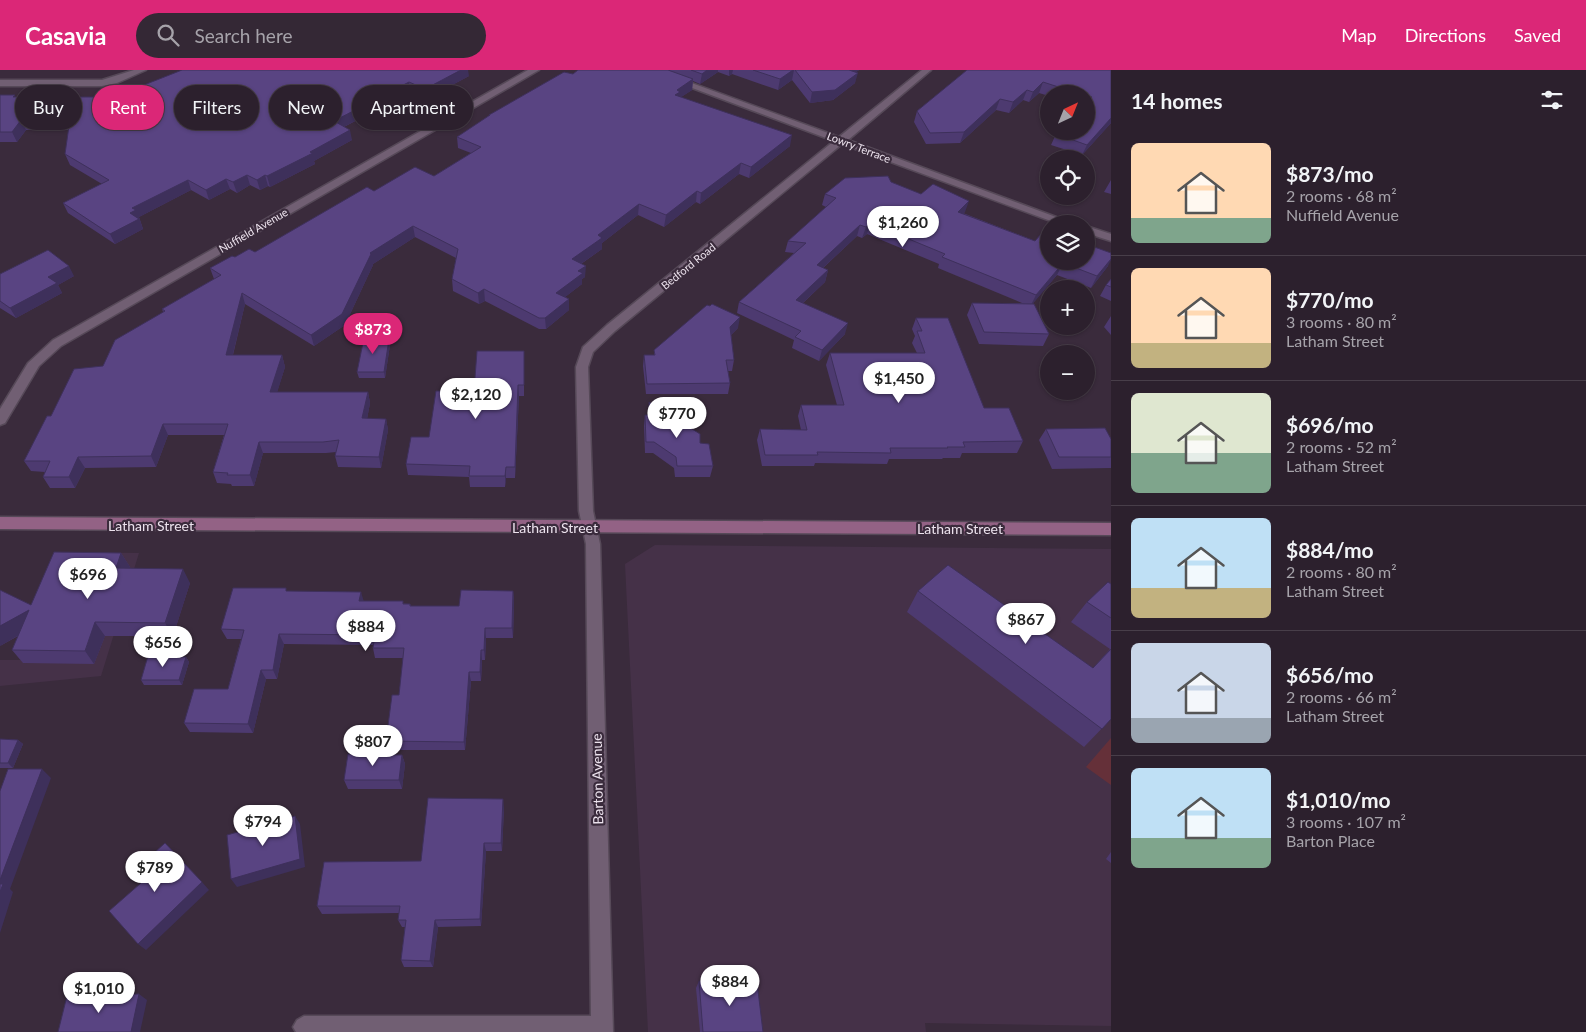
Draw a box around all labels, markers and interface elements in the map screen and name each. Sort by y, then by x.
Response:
search box [136,13,486,58]
text: Casavia [25,21,106,50]
icon: search [154,21,182,49]
text: Search here [194,24,292,47]
text: Map [1341,24,1377,46]
text: Directions [1405,24,1486,46]
text: Saved [1514,24,1561,46]
chip: Buy [15,85,82,130]
chip: Rent [92,85,164,130]
chip: Filters [174,85,259,130]
chip: New [269,85,342,130]
chip: Apartment [352,85,473,130]
north arrow [1040,85,1095,140]
map controls [1040,85,1095,400]
icon: filters [1538,86,1566,114]
text: 14 homes [1131,88,1222,113]
street label: Lowry Terrace [825,129,893,165]
button: locate [1040,150,1095,205]
text: $873/mo [1286,161,1374,186]
icon: home [1171,163,1231,223]
text: 2 rooms · 68 m² [1286,186,1397,205]
street label: Nuffield Avenue [216,205,290,255]
text: Nuffield Avenue [1286,205,1399,224]
pin: $1,260 [862,206,944,248]
text: $1,260 [878,212,928,231]
button: layers [1040,215,1095,270]
street label: Bedford Road [658,240,718,292]
button: + [1040,280,1095,335]
text: $770/mo [1286,287,1374,312]
icon: home [1171,288,1231,348]
pin: $873 [343,312,403,355]
text: 3 rooms · 80 m² [1286,312,1397,331]
text: $873 [354,319,392,338]
text: Latham Street [1286,331,1384,350]
button: − [1040,345,1095,400]
pin: $1,450 [858,362,940,404]
text: $1,450 [874,368,924,387]
pin: $2,120 [435,378,517,420]
text: $2,120 [451,384,501,403]
pin: $770 [647,396,707,439]
text: $770 [658,403,696,422]
text: $696/mo [1286,412,1374,437]
icon: home [1171,413,1231,473]
text: 2 rooms · 52 m² [1286,437,1397,456]
text: Latham Street [1286,456,1384,475]
street label: Latham Street [108,517,194,534]
street label: Latham Street [512,519,598,536]
street label: Latham Street [917,520,1003,537]
text: $884/mo [1286,537,1374,562]
icon: home [1171,538,1231,598]
pin: $696 [58,558,118,600]
text: 2 rooms · 80 m² [1286,562,1397,581]
text: $696 [69,564,107,583]
text: Latham Street [1286,581,1384,600]
pin: $867 [996,602,1056,645]
text: $867 [1007,609,1045,628]
pin: $884 [336,610,396,652]
text: $884 [347,616,385,635]
pin: $656 [133,626,193,668]
text: $656 [144,632,182,651]
text: $656/mo [1286,662,1374,687]
icon: home [1171,663,1231,723]
text: 2 rooms · 66 m² [1286,687,1397,706]
text: Latham Street [1286,706,1384,725]
pin: $807 [343,724,403,767]
text: $807 [354,731,392,750]
street label: Barton Avenue [588,733,606,825]
text: $1,010/mo [1286,787,1391,812]
icon: home [1171,788,1231,848]
pin: $794 [233,804,293,847]
text: $794 [244,811,282,830]
text: 3 rooms · 107 m² [1286,812,1406,831]
text: Barton Place [1286,831,1375,850]
pin: $789 [125,850,185,893]
text: $789 [136,857,174,876]
pin: $884 [700,964,760,1007]
text: $884 [711,971,749,990]
pin: $1,010 [58,972,140,1014]
text: $1,010 [74,978,124,997]

